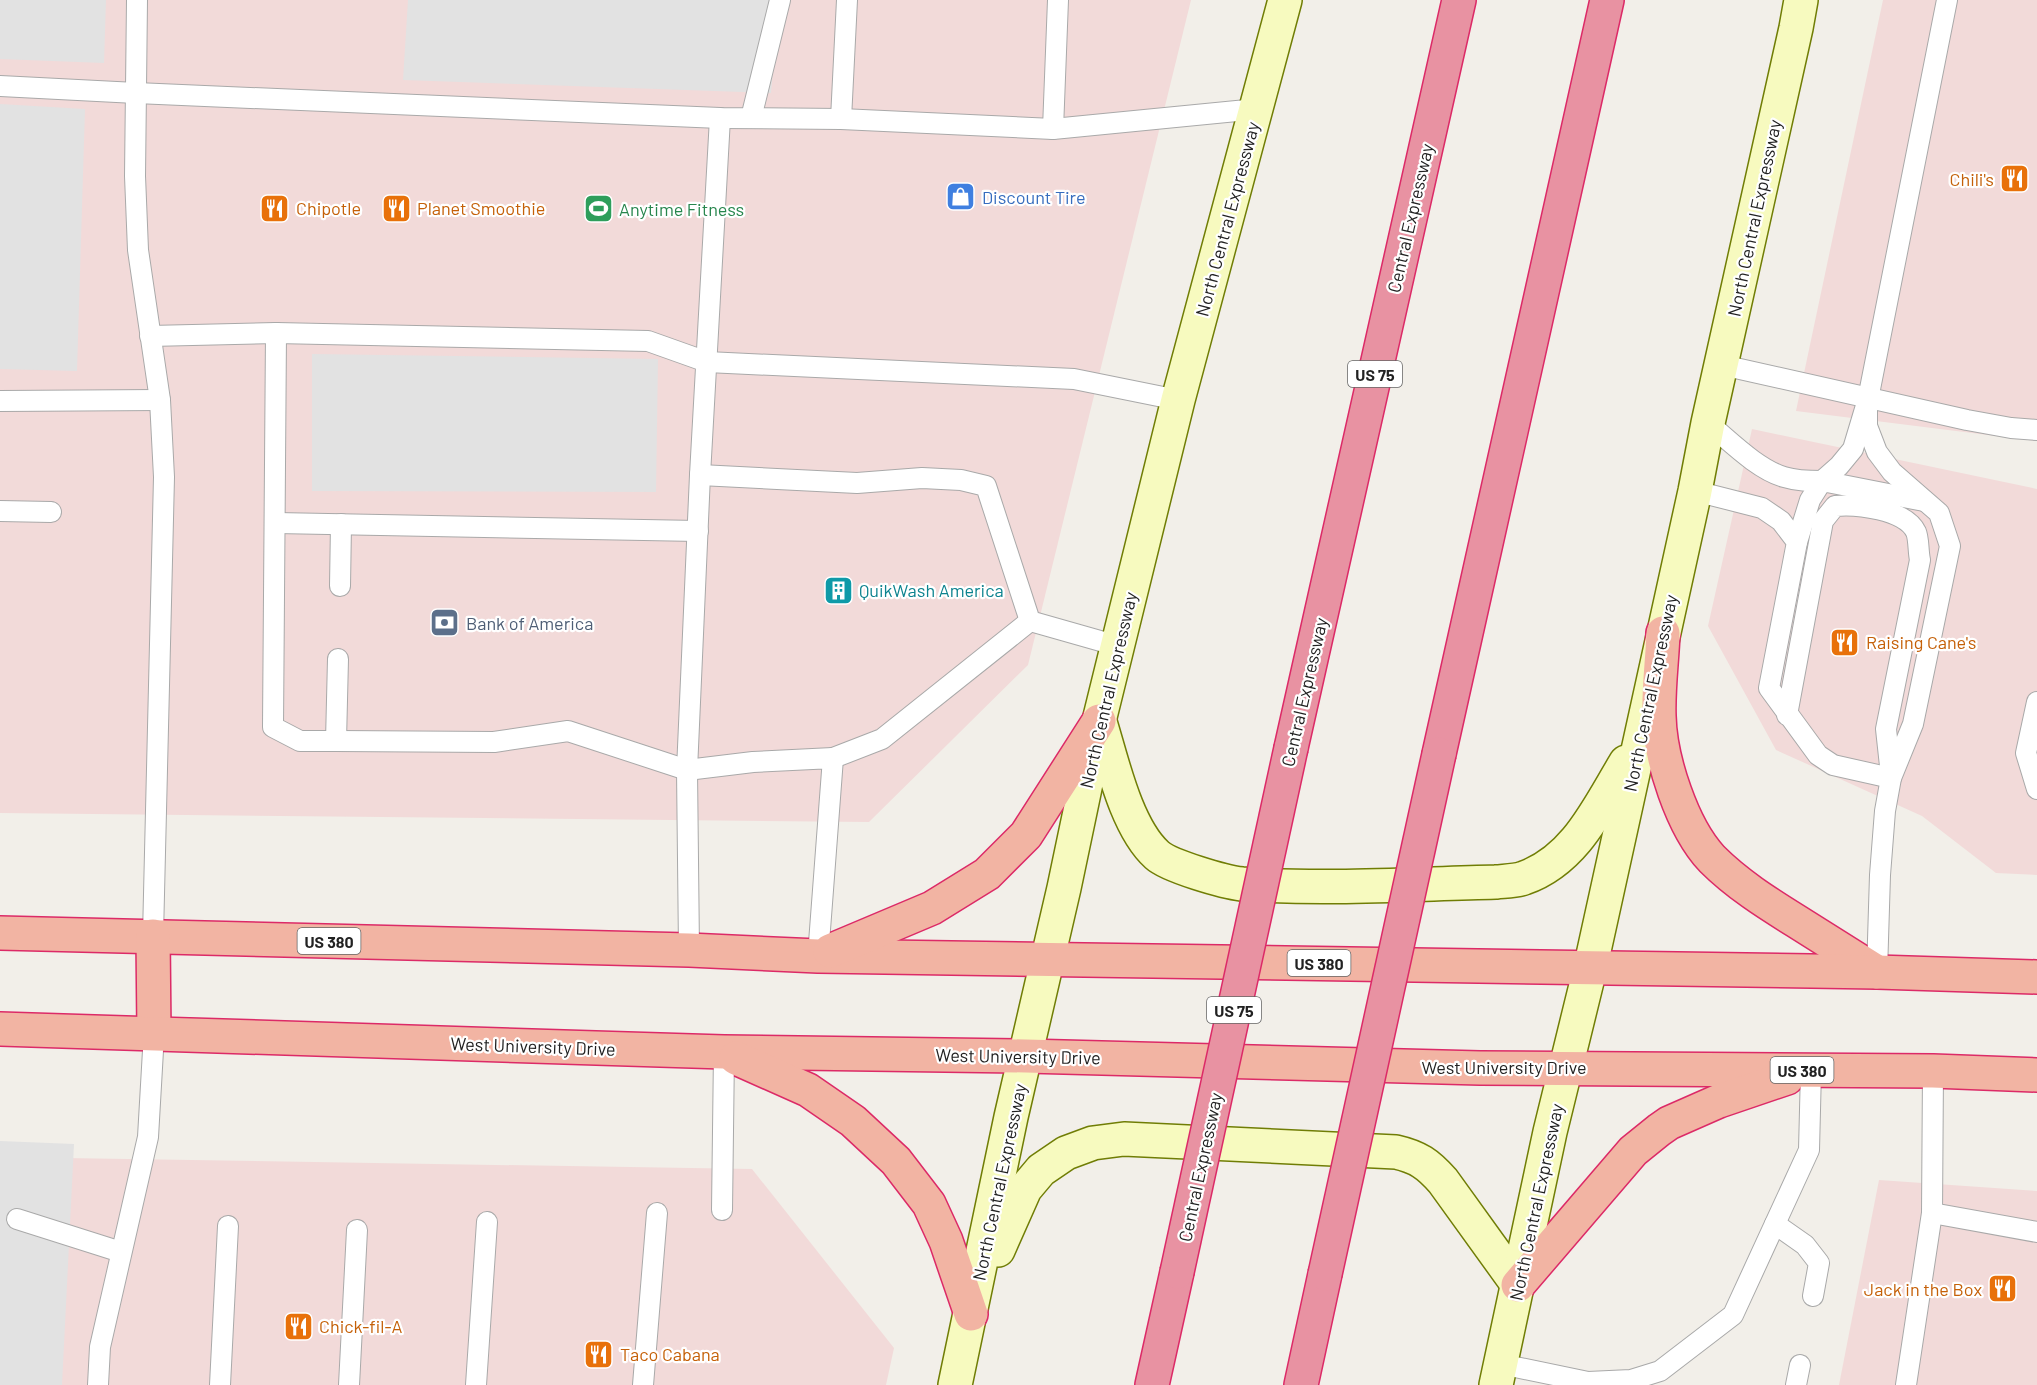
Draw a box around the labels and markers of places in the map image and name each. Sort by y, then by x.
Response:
restaurant icon: Chili's [1999,163,2031,195]
place label: Chili's [1950,168,1994,190]
shop icon: Discount Tire [945,181,977,213]
place label: Discount Tire [982,186,1086,208]
restaurant icon: Chipotle [259,192,291,224]
restaurant icon: Planet Smoothie [380,192,412,224]
sports icon: Anytime Fitness [582,193,614,225]
place label: Chipotle [296,197,361,219]
place label: Planet Smoothie [417,197,545,219]
place label: Anytime Fitness [619,198,744,220]
building icon: QuikWash America [822,574,854,606]
place label: QuikWash America [859,579,1004,601]
bank icon: Bank of America [429,607,461,639]
place label: Bank of America [466,612,593,634]
restaurant icon: Raising Cane's [1829,626,1861,658]
place label: Raising Cane's [1866,631,1976,653]
restaurant icon: Jack in the Box [1987,1273,2019,1305]
place label: Jack in the Box [1864,1278,1982,1300]
restaurant icon: Chick-fil-A [282,1310,314,1342]
place label: Chick-fil-A [319,1315,403,1337]
restaurant icon: Taco Cabana [583,1338,615,1370]
place label: Taco Cabana [620,1343,720,1365]

